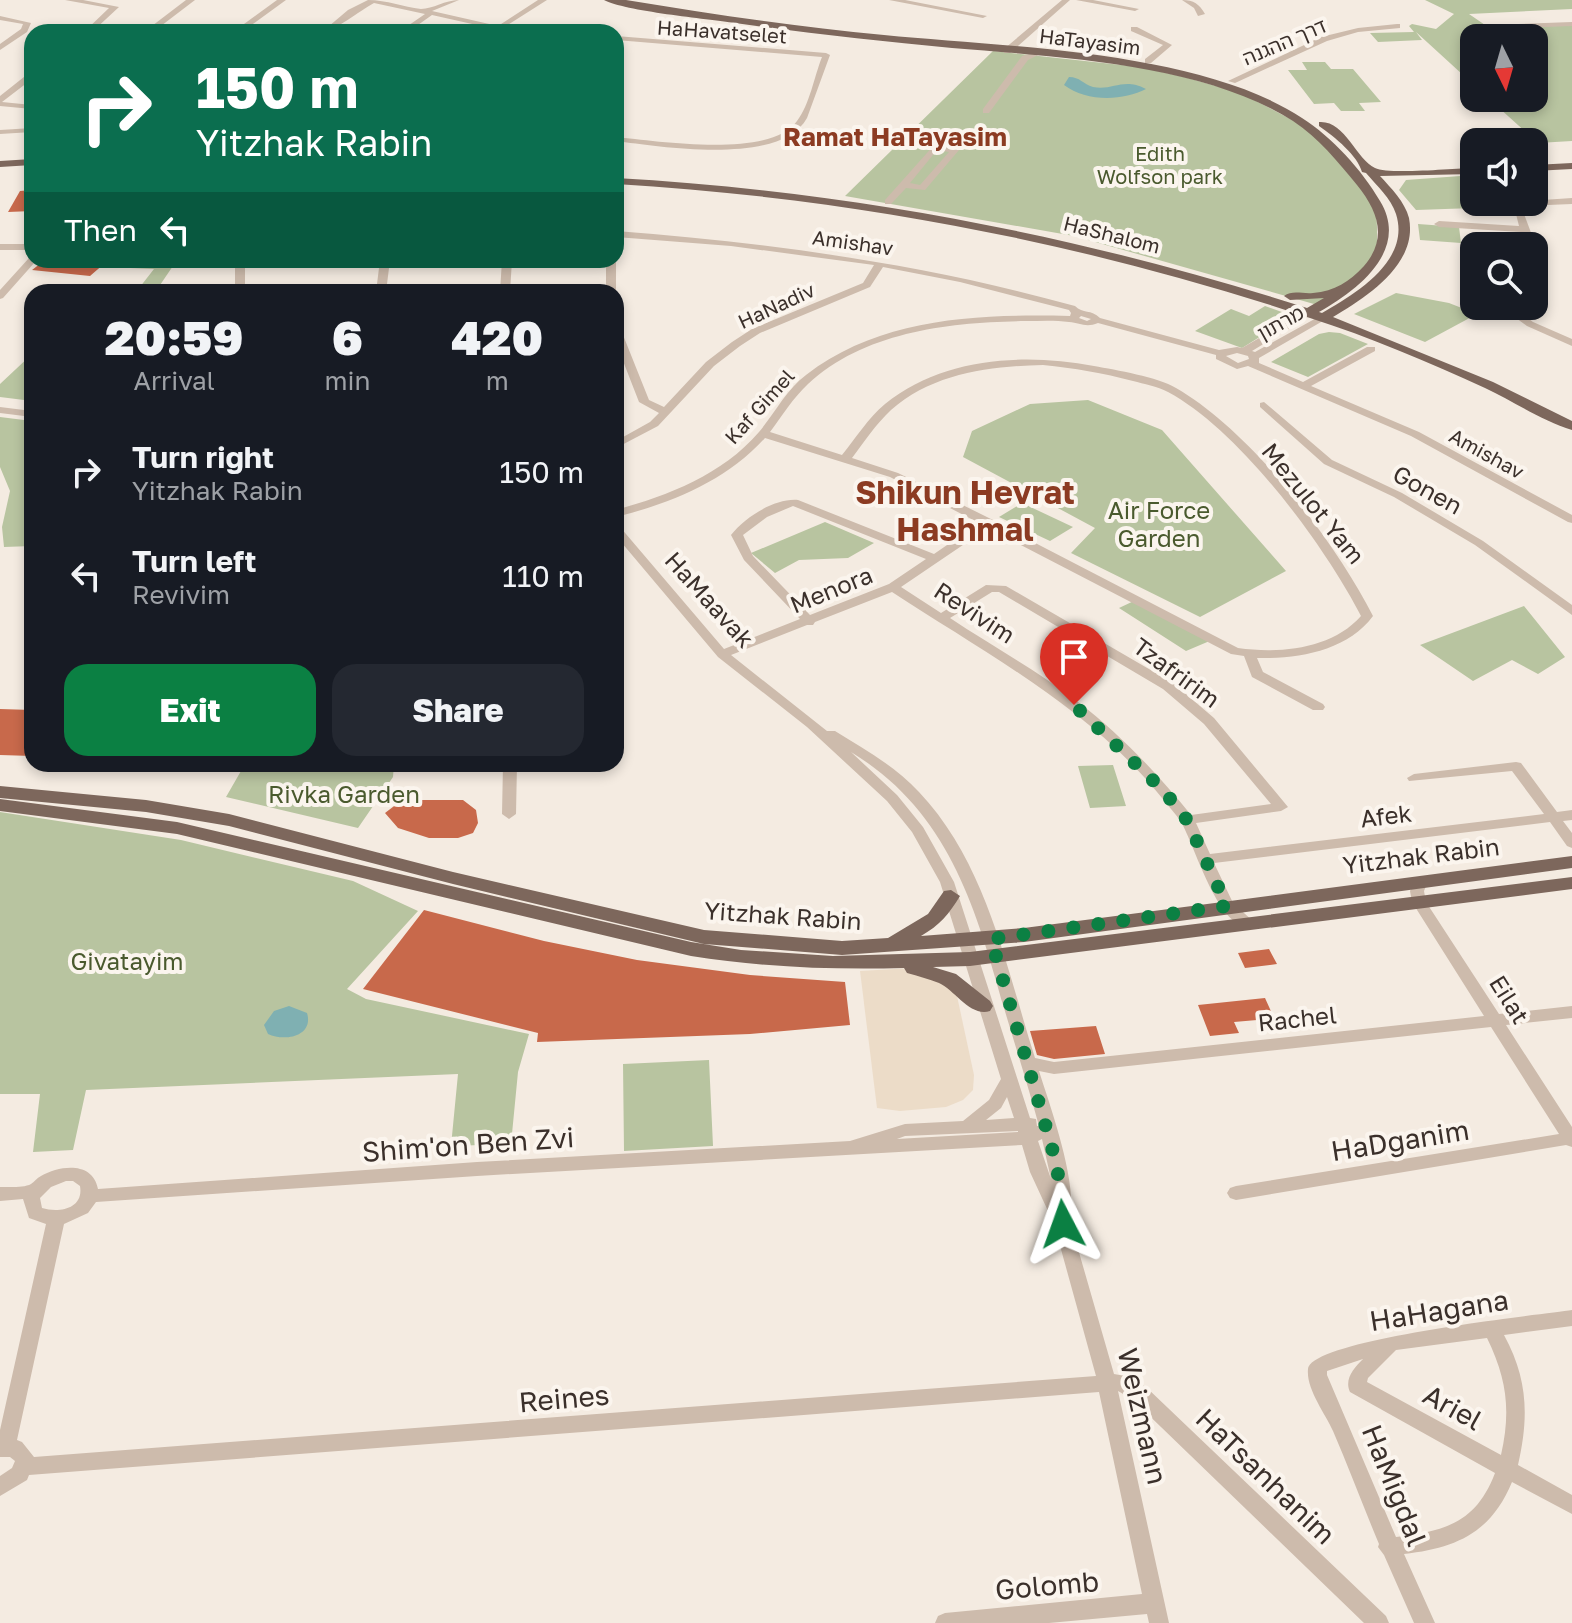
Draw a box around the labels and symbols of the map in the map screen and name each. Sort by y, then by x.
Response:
street label: דרך ההגנה [1238,13,1330,69]
street label: HaHavatselet [656,14,788,48]
street label: HaTayasim [1038,23,1142,59]
north arrow [1460,24,1548,112]
district label: Ramat HaTayasim [783,121,1007,152]
park label: Edith Wolfson park [1097,141,1223,188]
street label: HaShalom [1061,210,1163,258]
street label: Amishav [811,224,895,260]
street label: HaNadiv [734,277,818,333]
street label: מרתון [1253,299,1307,345]
street label: Kaf Gimel [719,364,799,448]
street label: Amishav [1446,423,1528,483]
street label: Mezulot Yam [1256,437,1372,569]
street label: Gonen [1388,458,1468,520]
district label: Shikun Hevrat Hashmal [855,473,1075,548]
park label: Air Force Garden [1108,495,1210,552]
street label: HaMaavak [659,545,761,653]
street label: Menora [786,559,876,619]
street label: Revivim [929,575,1021,649]
pin [1040,623,1108,705]
street label: Tzafririm [1128,631,1226,713]
park label: Rivka Garden [268,779,420,808]
street label: Afek [1359,797,1413,833]
street label: Yitzhak Rabin [1341,831,1501,879]
street label: Yitzhak Rabin [703,895,863,935]
park label: Givatayim [70,946,184,975]
street label: Eilat [1484,969,1536,1029]
street label: Rachel [1256,999,1338,1037]
street label: HaDganim [1329,1113,1471,1167]
street label: Shim'on Ben Zvi [361,1120,575,1168]
position arrow [1021,1182,1105,1266]
street label: HaHagana [1367,1283,1511,1337]
street label: Weizmann [1111,1345,1175,1487]
street label: Ariel [1418,1377,1488,1437]
street label: Reines [517,1378,611,1418]
street label: HaTsanhanim [1190,1401,1342,1551]
street label: HaMigdal [1356,1420,1434,1550]
street label: Golomb [994,1564,1100,1606]

